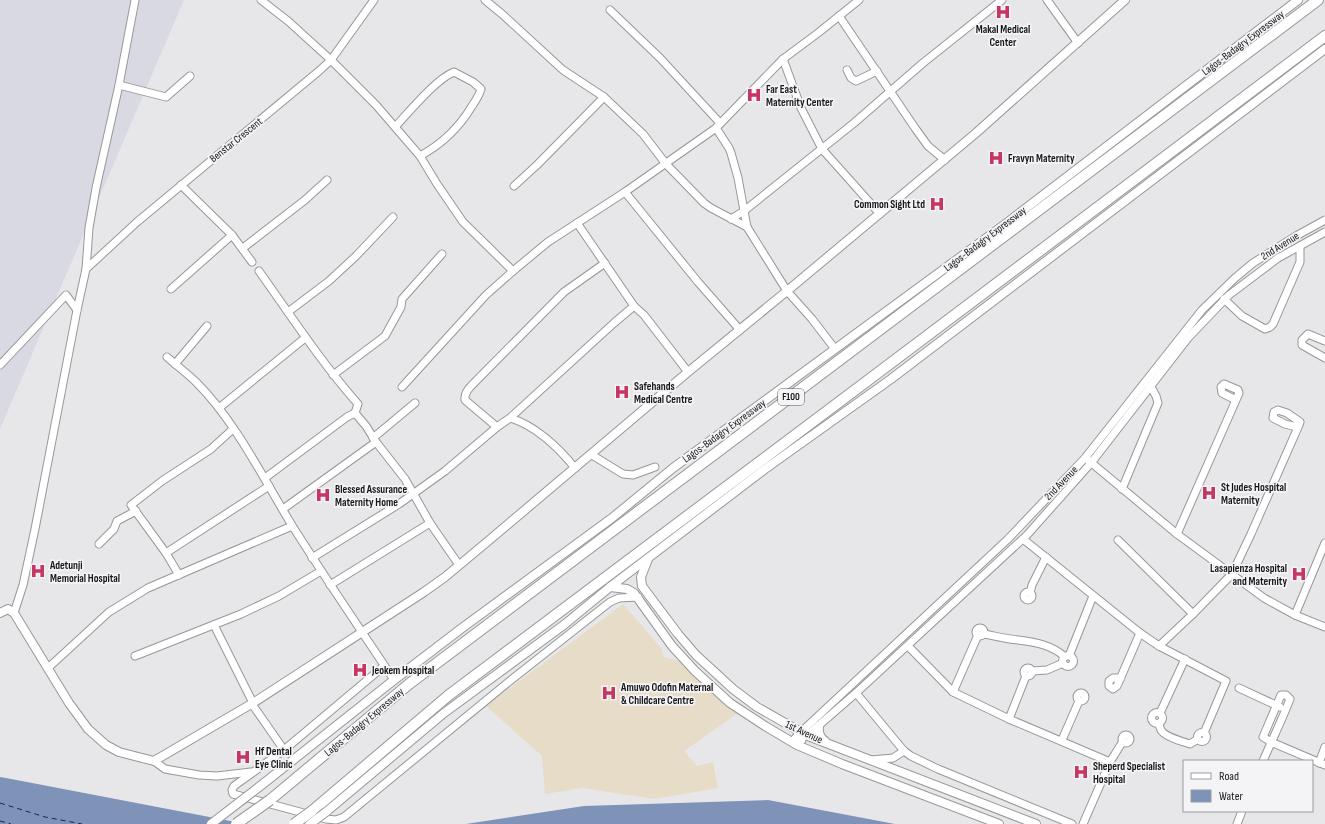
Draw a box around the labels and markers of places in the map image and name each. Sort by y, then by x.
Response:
hospital icon: Makal Medical Center [994,3,1012,21]
place label: Makal Medical Center [976,23,1030,49]
place label: Far East Maternity Center [766,83,834,109]
hospital icon: Far East Maternity Center [745,86,763,104]
hospital icon: Fravyn Maternity [987,149,1005,167]
place label: Fravyn Maternity [1008,152,1075,165]
hospital icon: Common Sight Ltd [928,195,946,213]
place label: Common Sight Ltd [854,198,925,211]
place label: Safehands Medical Centre [634,380,693,406]
hospital icon: Safehands Medical Centre [613,383,631,401]
place label: St Judes Hospital Maternity [1221,481,1286,507]
place label: Blessed Assurance Maternity Home [335,483,407,509]
hospital icon: St Judes Hospital Maternity [1200,484,1218,502]
hospital icon: Blessed Assurance Maternity Home [314,486,332,504]
place label: Adetunji Memorial Hospital [49,559,120,585]
hospital icon: Adetunji Memorial Hospital [29,562,47,580]
place label: Lasapienza Hospital and Maternity [1210,562,1287,588]
hospital icon: Lasapienza Hospital and Maternity [1290,565,1308,583]
hospital icon: Jeokem Hospital [351,661,369,679]
place label: Jeokem Hospital [371,664,434,677]
place label: Amuwo Odofin Maternal & Childcare Centre [620,681,713,707]
hospital icon: Amuwo Odofin Maternal & Childcare Centre [600,684,618,702]
place label: Hf Dental Eye Clinic [255,745,293,771]
hospital icon: Hf Dental Eye Clinic [234,748,252,766]
place label: Sheperd Specialist Hospital [1093,760,1165,786]
hospital icon: Sheperd Specialist Hospital [1072,763,1090,781]

